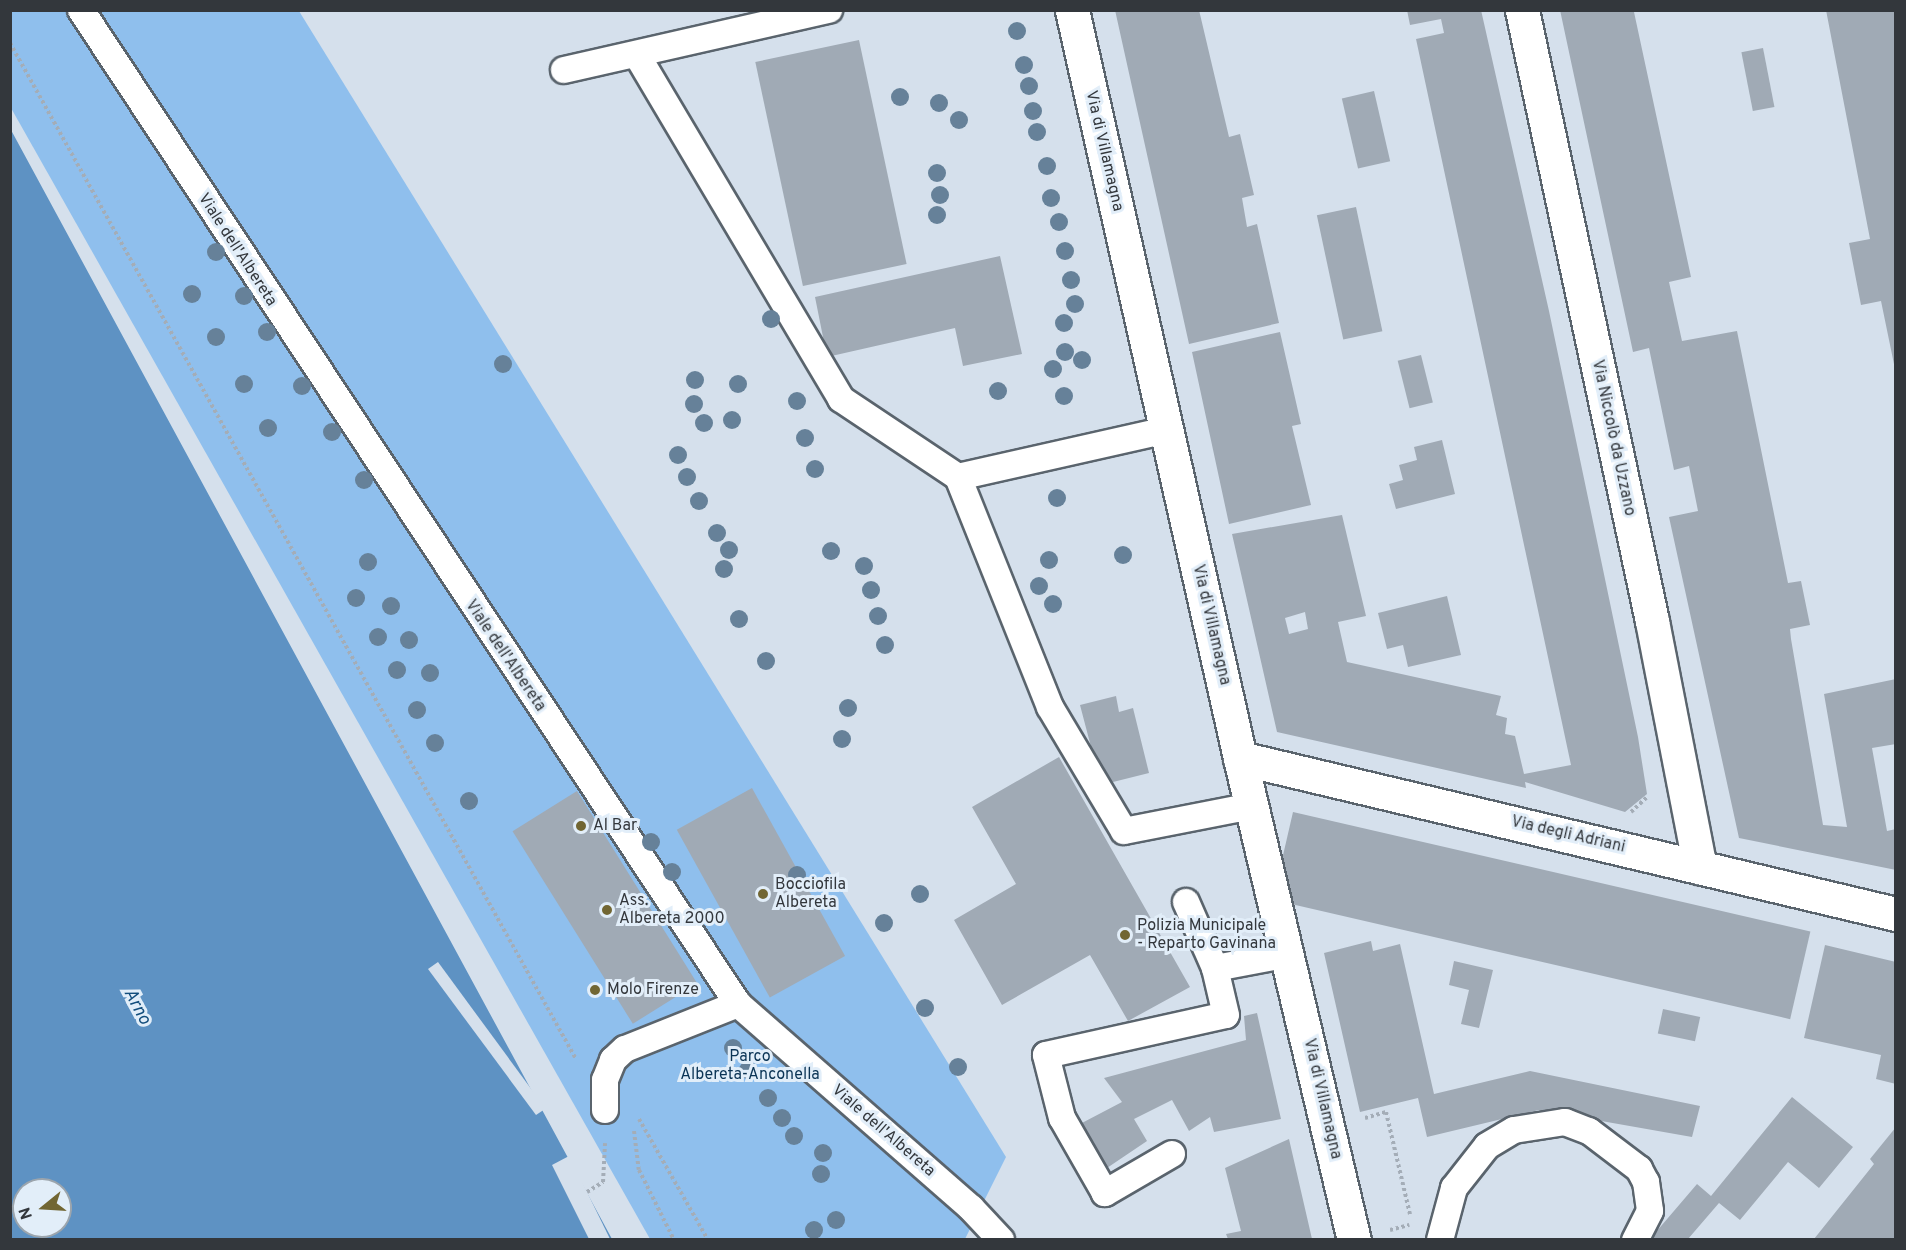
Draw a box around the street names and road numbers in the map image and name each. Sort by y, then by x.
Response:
street label: Via di Villamagna [1081,88,1127,214]
street label: Viale dell'Albereta [193,190,281,310]
street label: Via Niccolò da Uzzano [1587,358,1639,518]
street label: Via di Villamagna [1188,562,1234,688]
street label: Viale dell'Albereta [461,597,549,715]
street label: Via degli Adriani [1509,812,1627,858]
street label: Via di Villamagna [1299,1036,1345,1162]
street label: Viale dell'Albereta [827,1081,939,1181]

